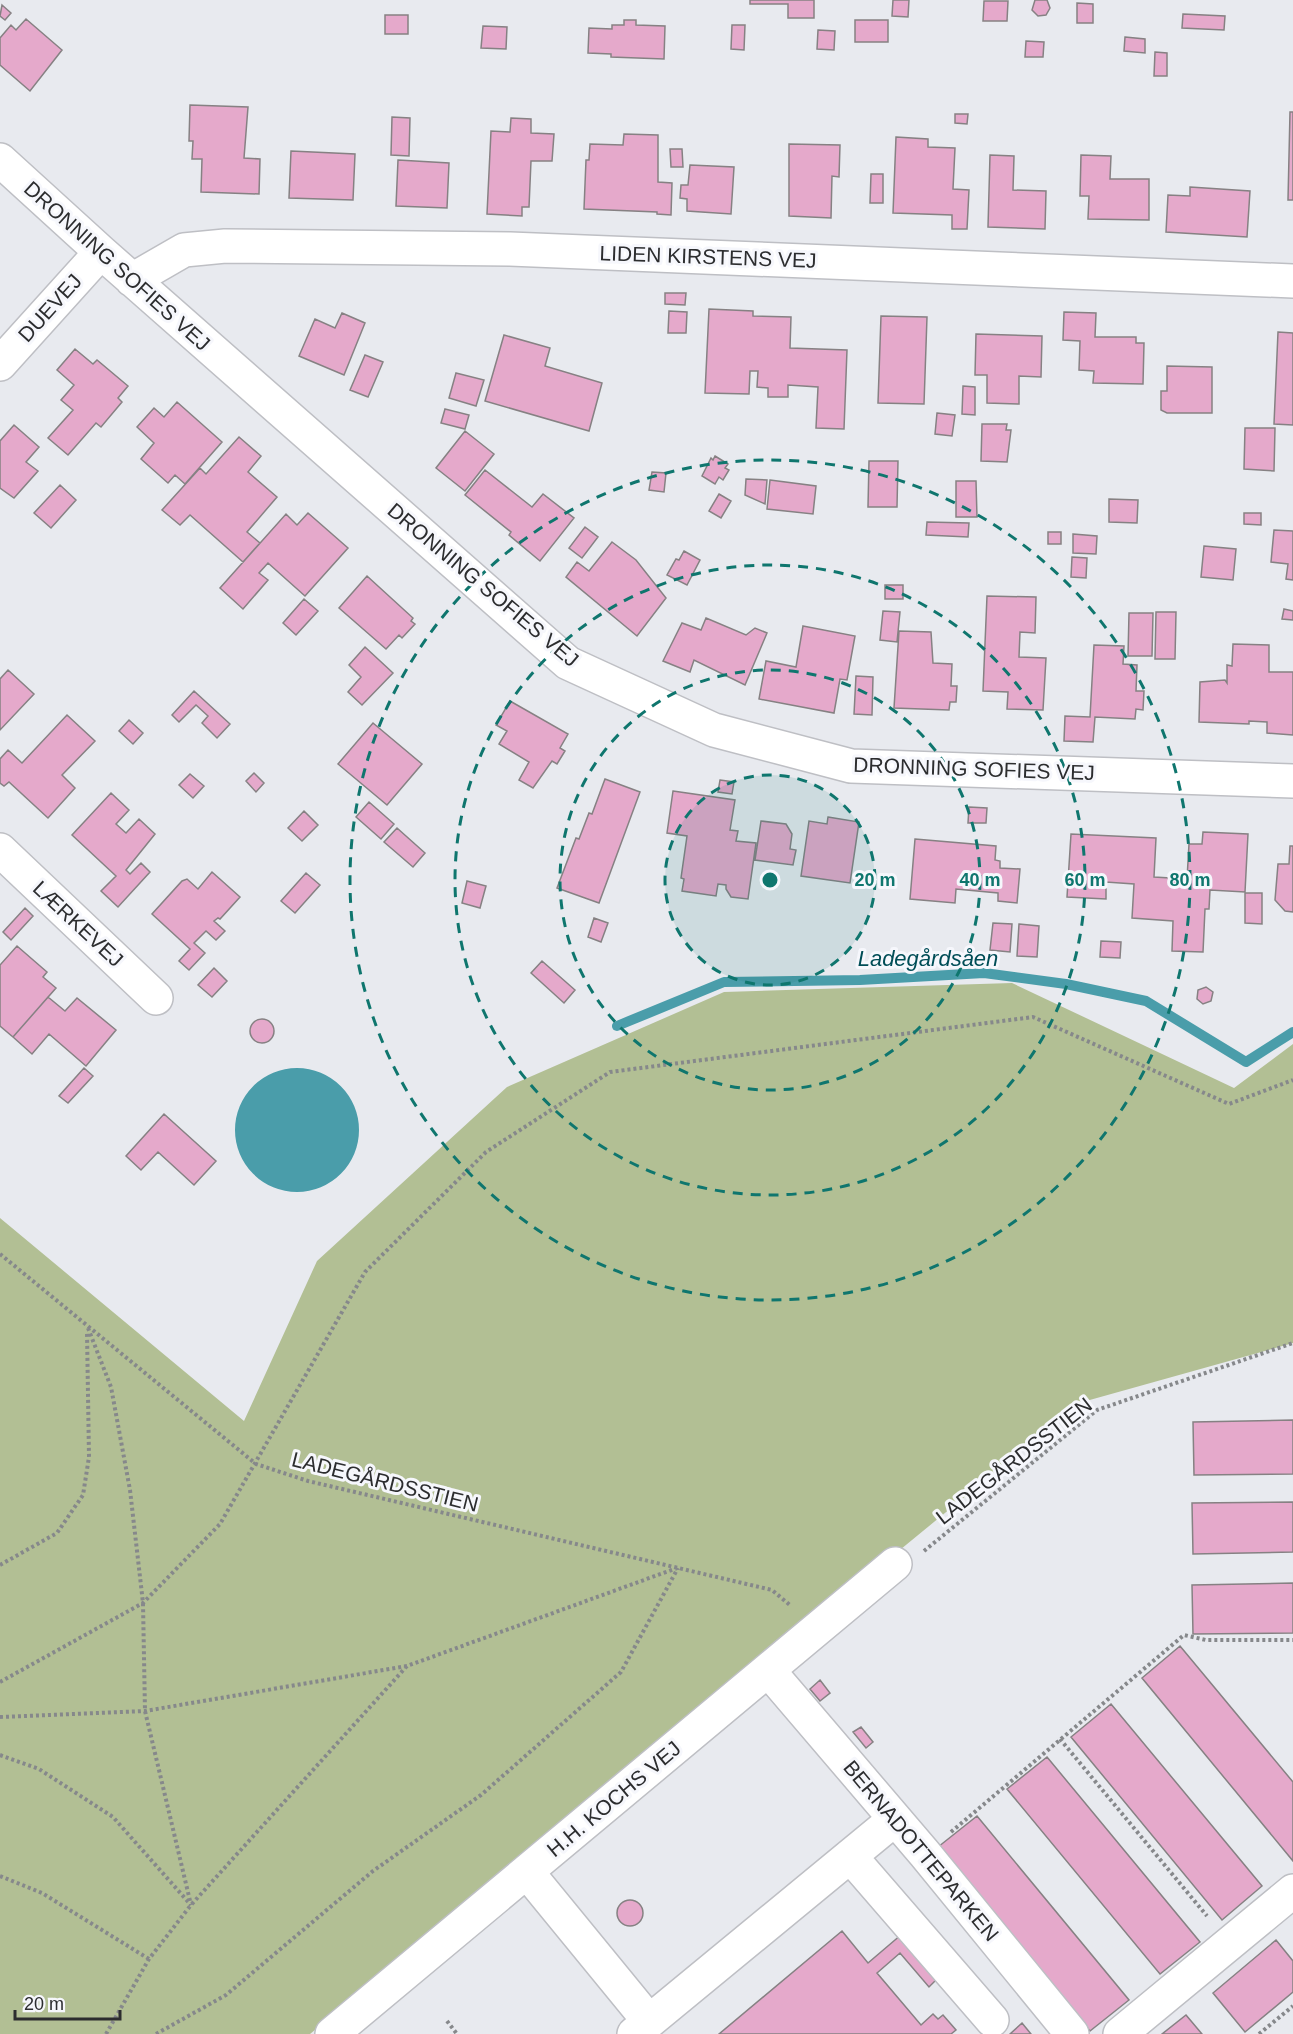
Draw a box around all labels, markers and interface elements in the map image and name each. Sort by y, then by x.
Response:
street label: DRONNING SOFIES VEJ [20,176,215,355]
street label: LIDEN KIRSTENS VEJ [599,241,817,272]
street label: DUEVEJ [13,269,86,346]
street label: DRONNING SOFIES VEJ [383,498,583,671]
street label: DRONNING SOFIES VEJ [853,753,1095,784]
centre of rings [760,870,780,890]
text: 20 m [854,870,896,890]
text: 40 m [959,870,1001,890]
text: 60 m [1064,870,1106,890]
text: 80 m [1169,870,1211,890]
street label: LÆRKEVEJ [29,876,128,971]
water label: Ladegårdsåen [858,946,998,971]
street label: LADEGÅRDSSTIEN [931,1393,1096,1529]
street label: LADEGÅRDSSTIEN [289,1447,481,1516]
street label: H.H. KOCHS VEJ [542,1736,685,1861]
street label: BERNADOTTEPARKEN [839,1756,1004,1946]
scale bar [15,1983,120,2021]
text: 20 m [24,1994,64,2014]

